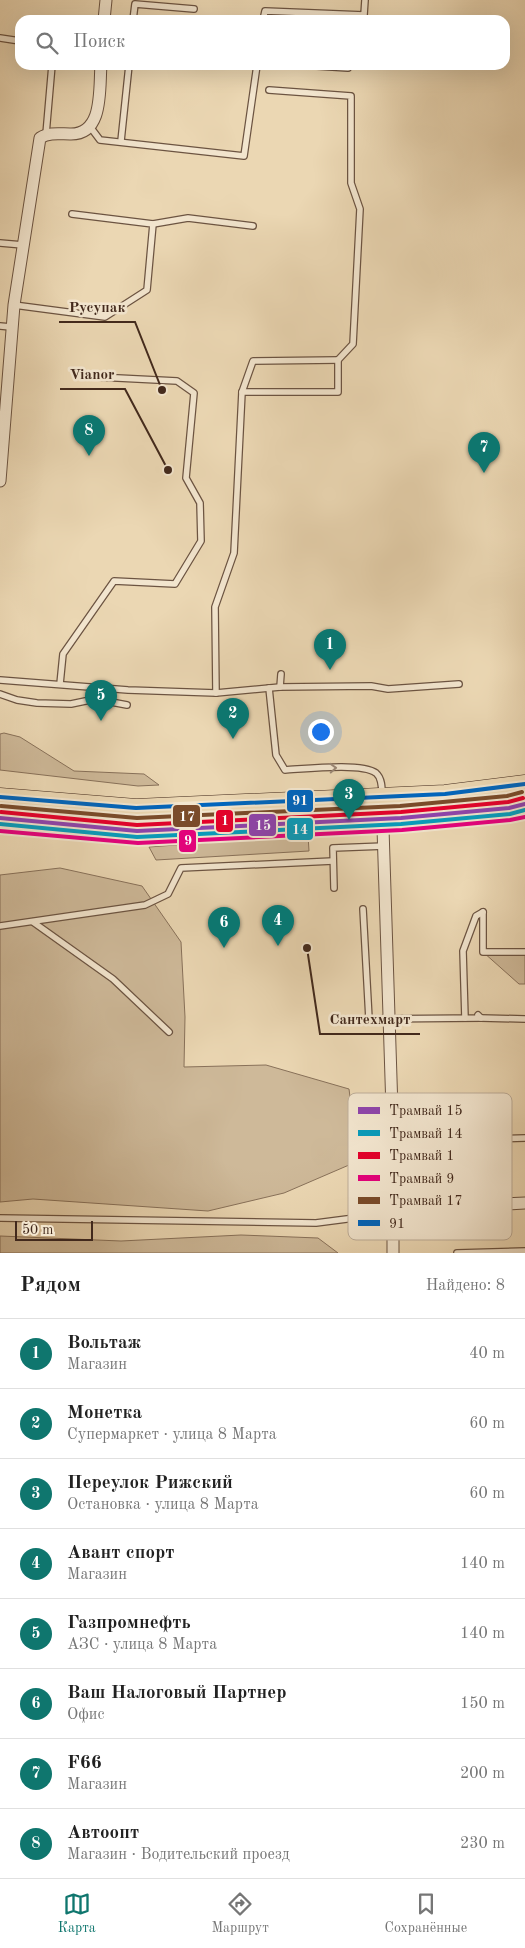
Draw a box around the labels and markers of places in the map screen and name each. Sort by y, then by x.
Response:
callout: Русупак [59,292,135,322]
callout: Vianor [60,359,125,389]
pin: 8 [73,415,105,456]
pin: 7 [468,432,500,473]
pin: 1 [314,629,346,670]
pin: 5 [85,680,117,721]
pin: 2 [217,698,249,739]
pin: 3 [333,779,365,820]
pin: 4 [262,905,294,946]
pin: 6 [208,907,240,948]
callout: Сантехмарт [320,1004,420,1034]

